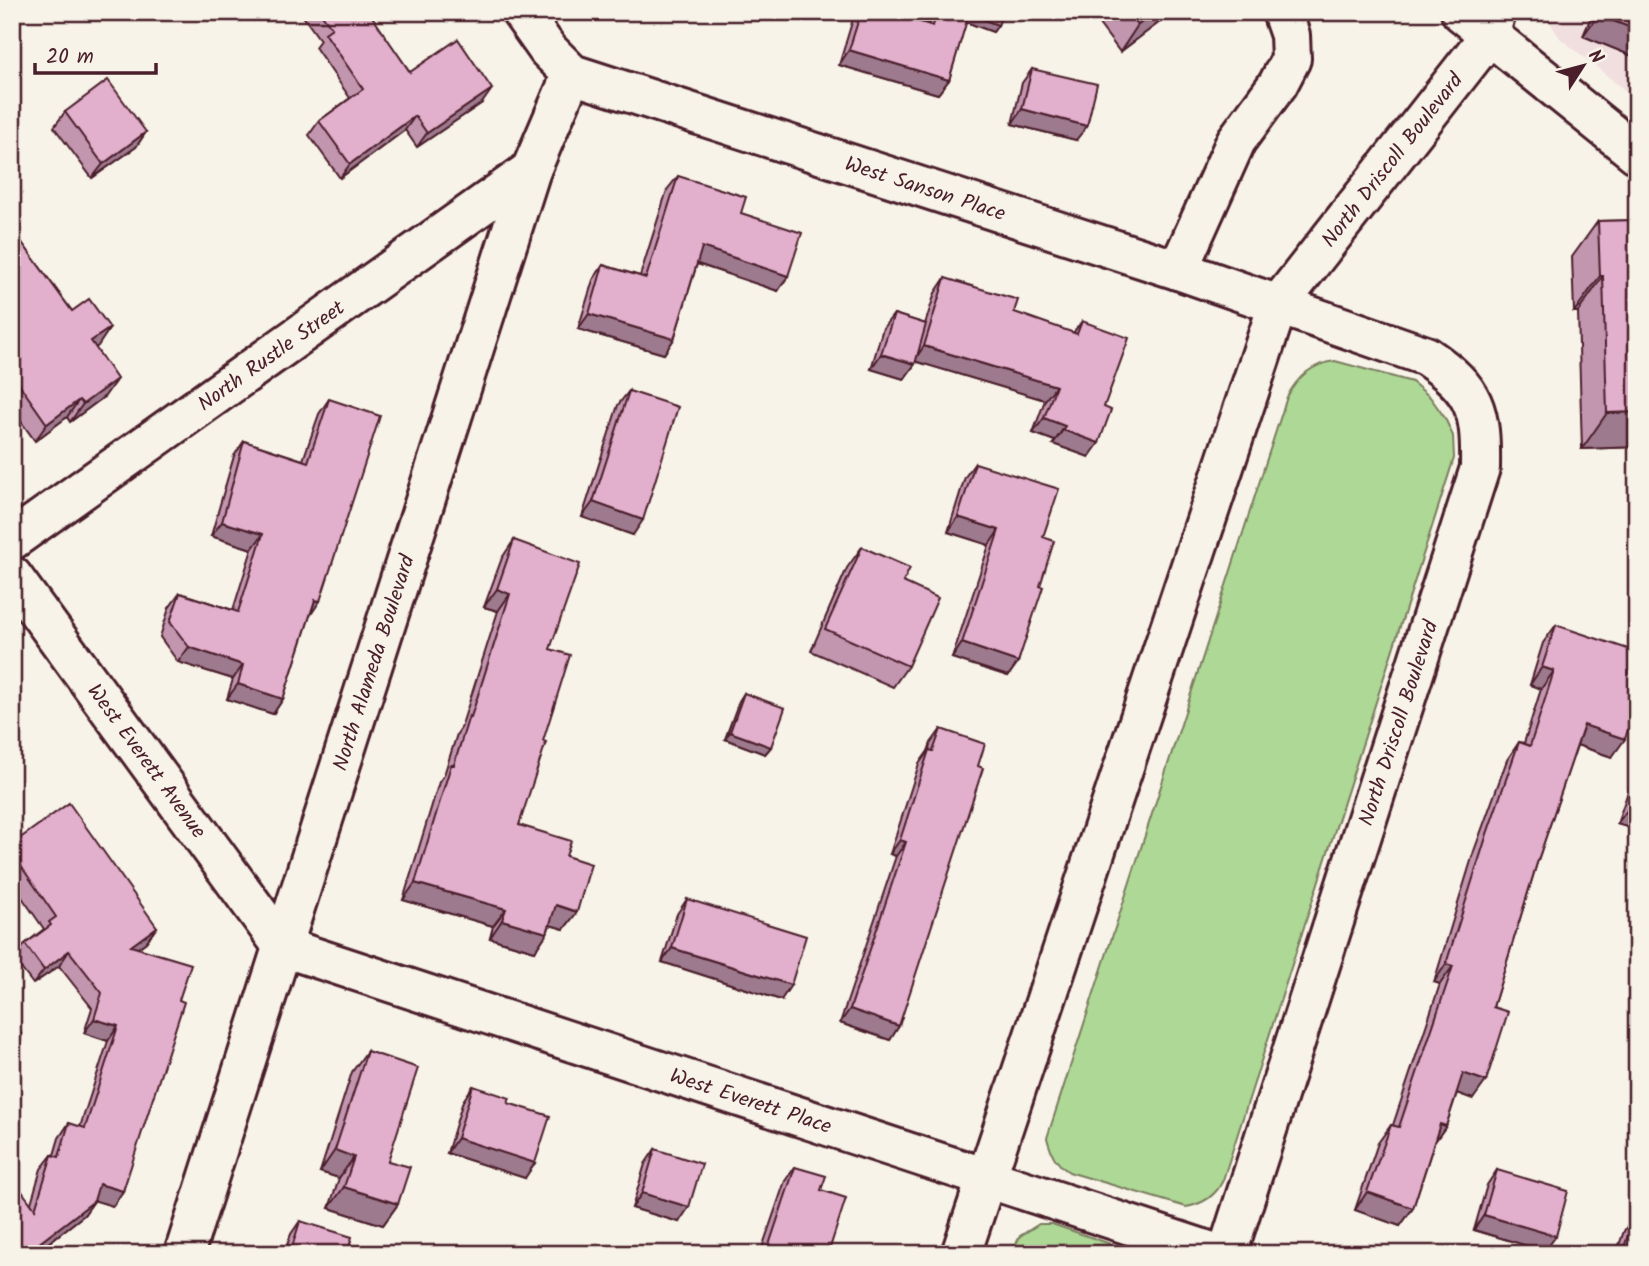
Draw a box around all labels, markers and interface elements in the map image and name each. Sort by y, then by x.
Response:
scale bar [35,32,156,76]
north arrow [1548,32,1618,102]
text: 20 m [46,41,94,74]
text: N [1579,44,1611,71]
street label: North Driscoll Boulevard [1314,66,1472,255]
street label: West Sanson Place [840,148,1010,231]
street label: North Rustle Street [191,292,353,421]
street label: North Alameda Boulevard [325,550,425,775]
street label: North Driscoll Boulevard [1351,616,1448,830]
street label: West Everett Avenue [78,677,214,847]
street label: West Everett Place [665,1060,836,1144]

